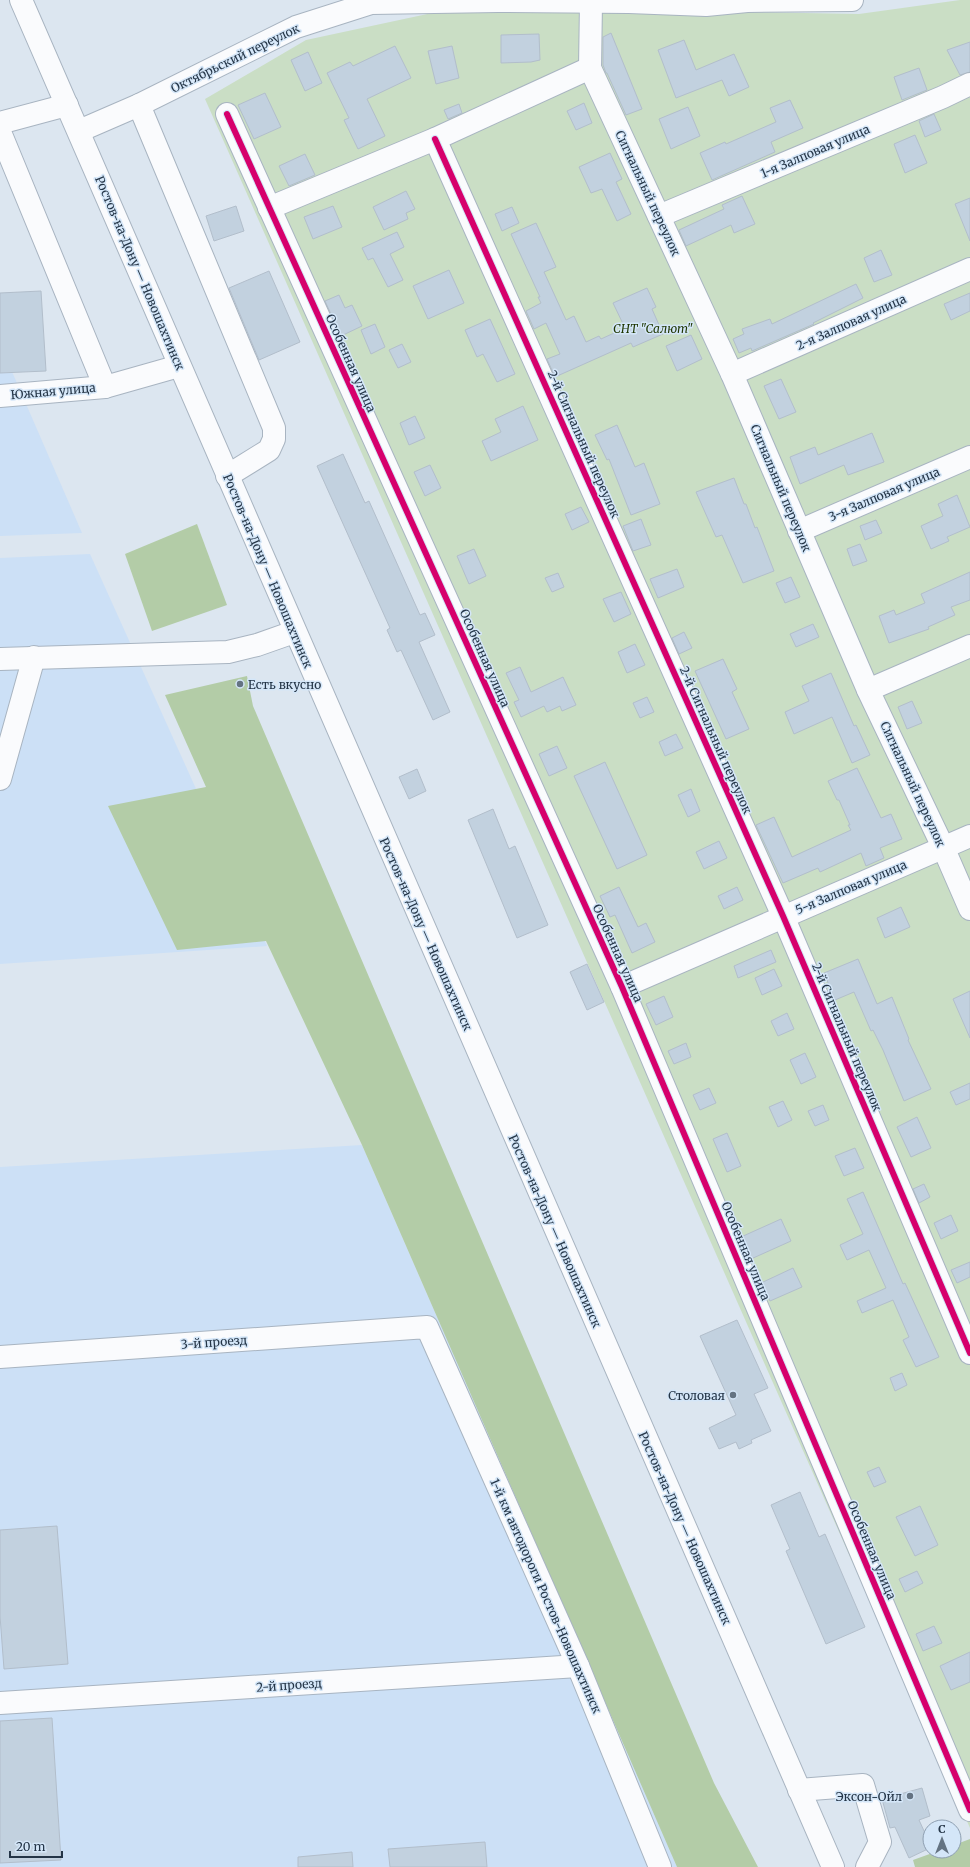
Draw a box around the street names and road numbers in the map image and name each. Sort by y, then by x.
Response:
street label: Октябрьский переулок [168,20,302,96]
street label: 1-я Залповая улица [758,121,872,181]
street label: Сигнальный переулок [612,128,684,258]
street label: Ростов-на-Дону — Новошахтинск [92,173,188,373]
street label: 2-я Залповая улица [794,291,909,353]
street label: Особенная улица [323,312,380,415]
street label: 2-й Сигнальный переулок [545,368,624,520]
street label: Южная улица [10,380,97,402]
street label: Сигнальный переулок [747,422,815,554]
street label: 3-я Залповая улица [826,464,942,524]
street label: Ростов-на-Дону — Новошахтинск [220,471,316,671]
street label: Особенная улица [457,607,514,710]
street label: 2-й Сигнальный переулок [677,664,756,816]
street label: Сигнальный переулок [877,719,949,849]
street label: Ростов-на-Дону — Новошахтинск [376,835,476,1033]
street label: 5-я Залповая улица [793,857,909,917]
street label: Особенная улица [590,902,647,1005]
street label: 2-й Сигнальный переулок [809,960,885,1114]
street label: Ростов-на-Дону — Новошахтинск [505,1132,605,1330]
street label: Особенная улица [718,1199,774,1303]
street label: 3-й проезд [180,1332,248,1352]
street label: Ростов-на-Дону — Новошахтинск [635,1429,735,1627]
street label: 1-й км автодороги Ростов-Новошахтинск [487,1476,605,1716]
street label: Особенная улица [844,1498,900,1602]
street label: 2-й проезд [256,1675,322,1695]

